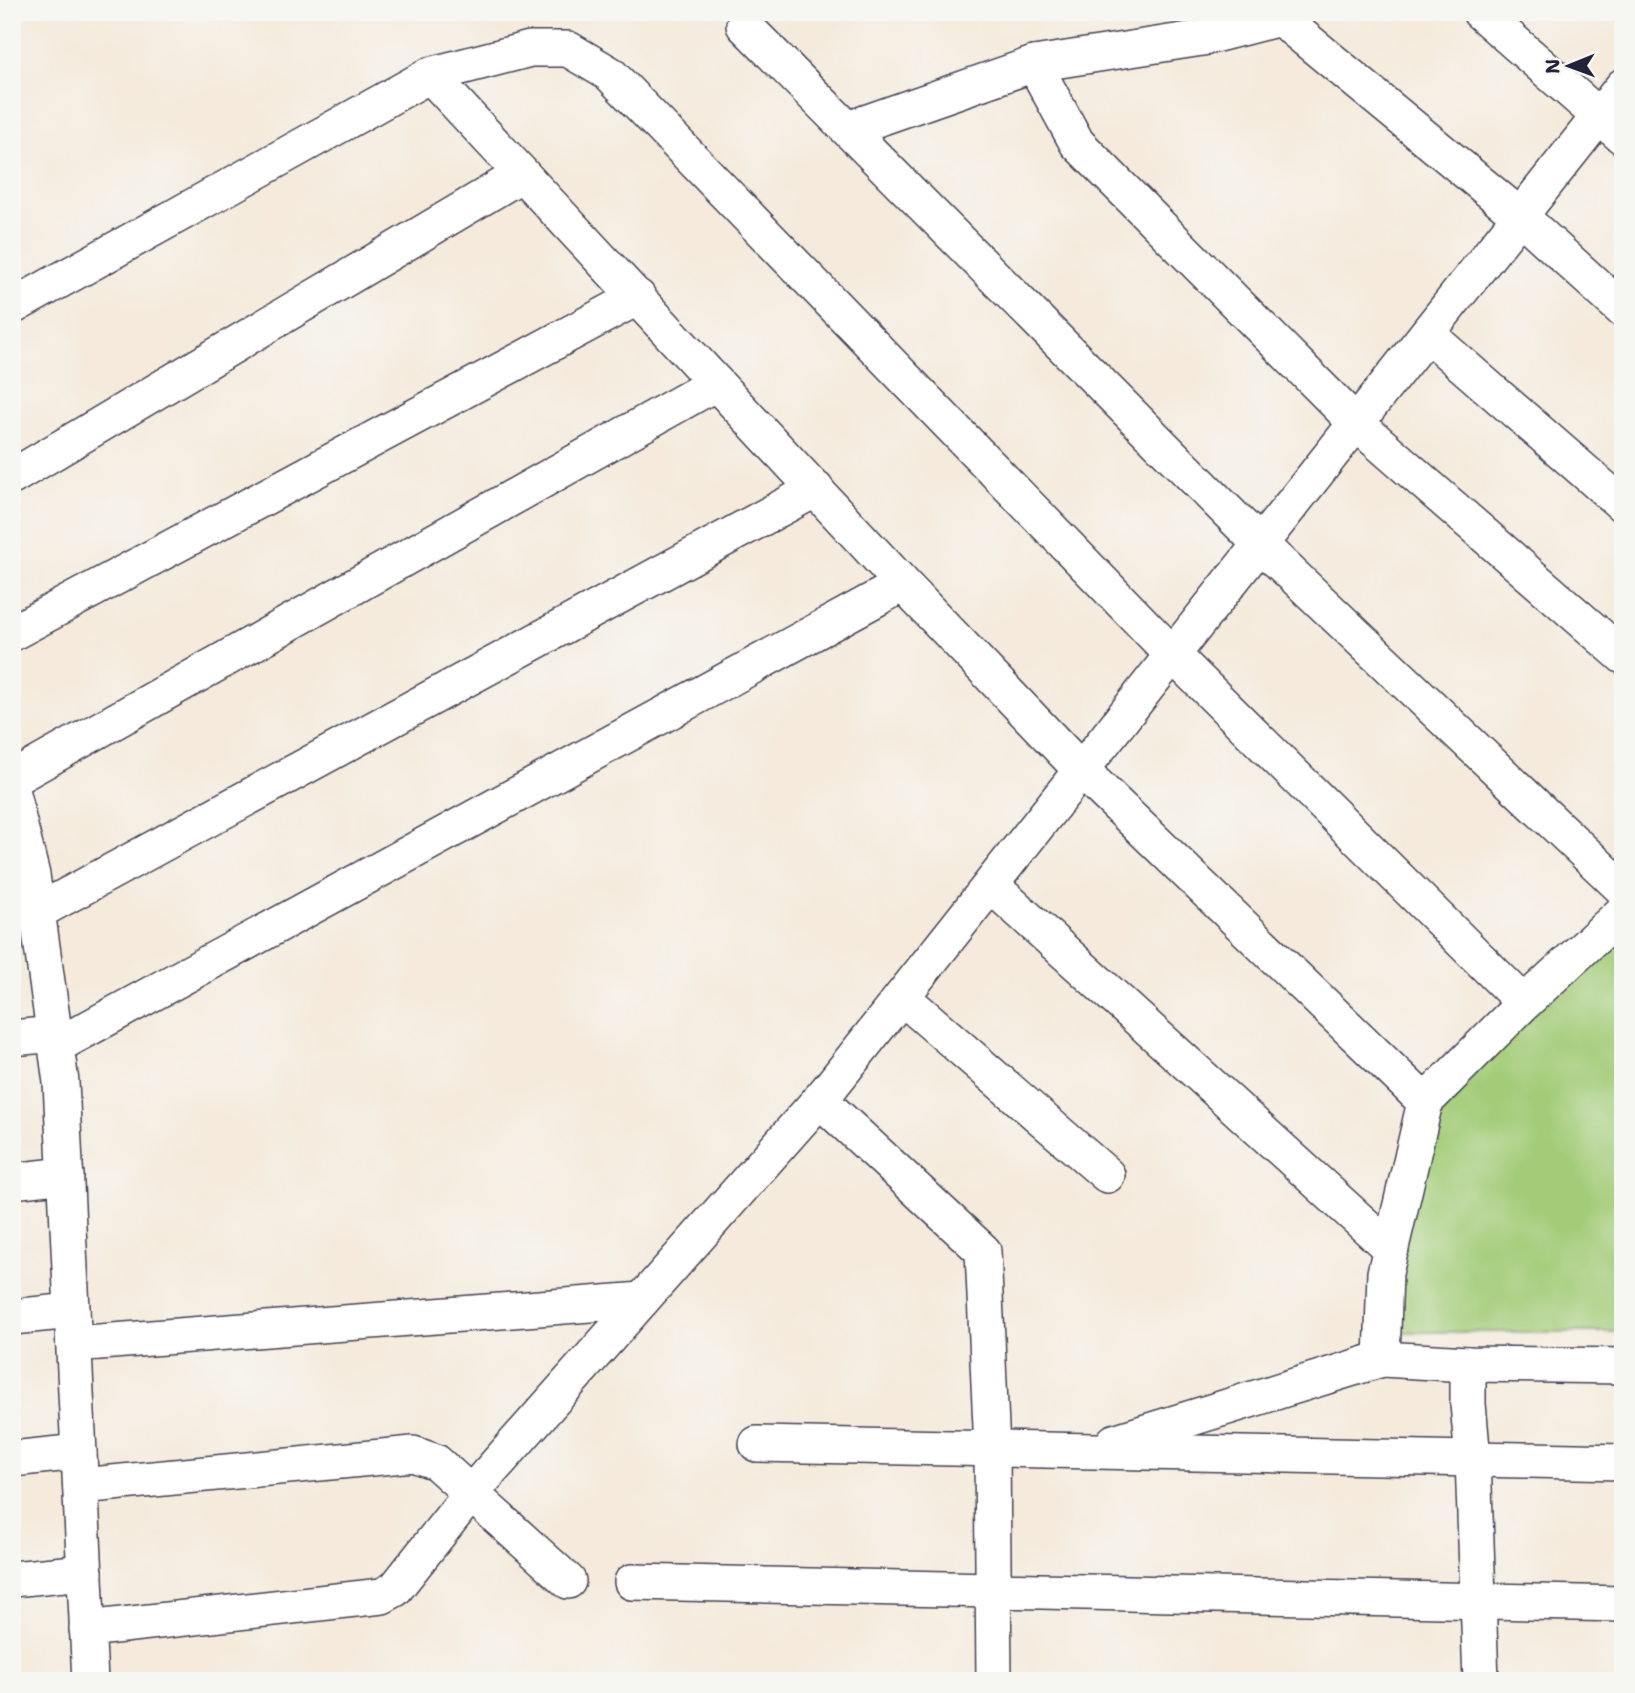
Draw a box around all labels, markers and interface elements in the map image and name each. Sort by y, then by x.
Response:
north arrow [1534,32,1604,102]
text: N [1540,59,1565,74]

